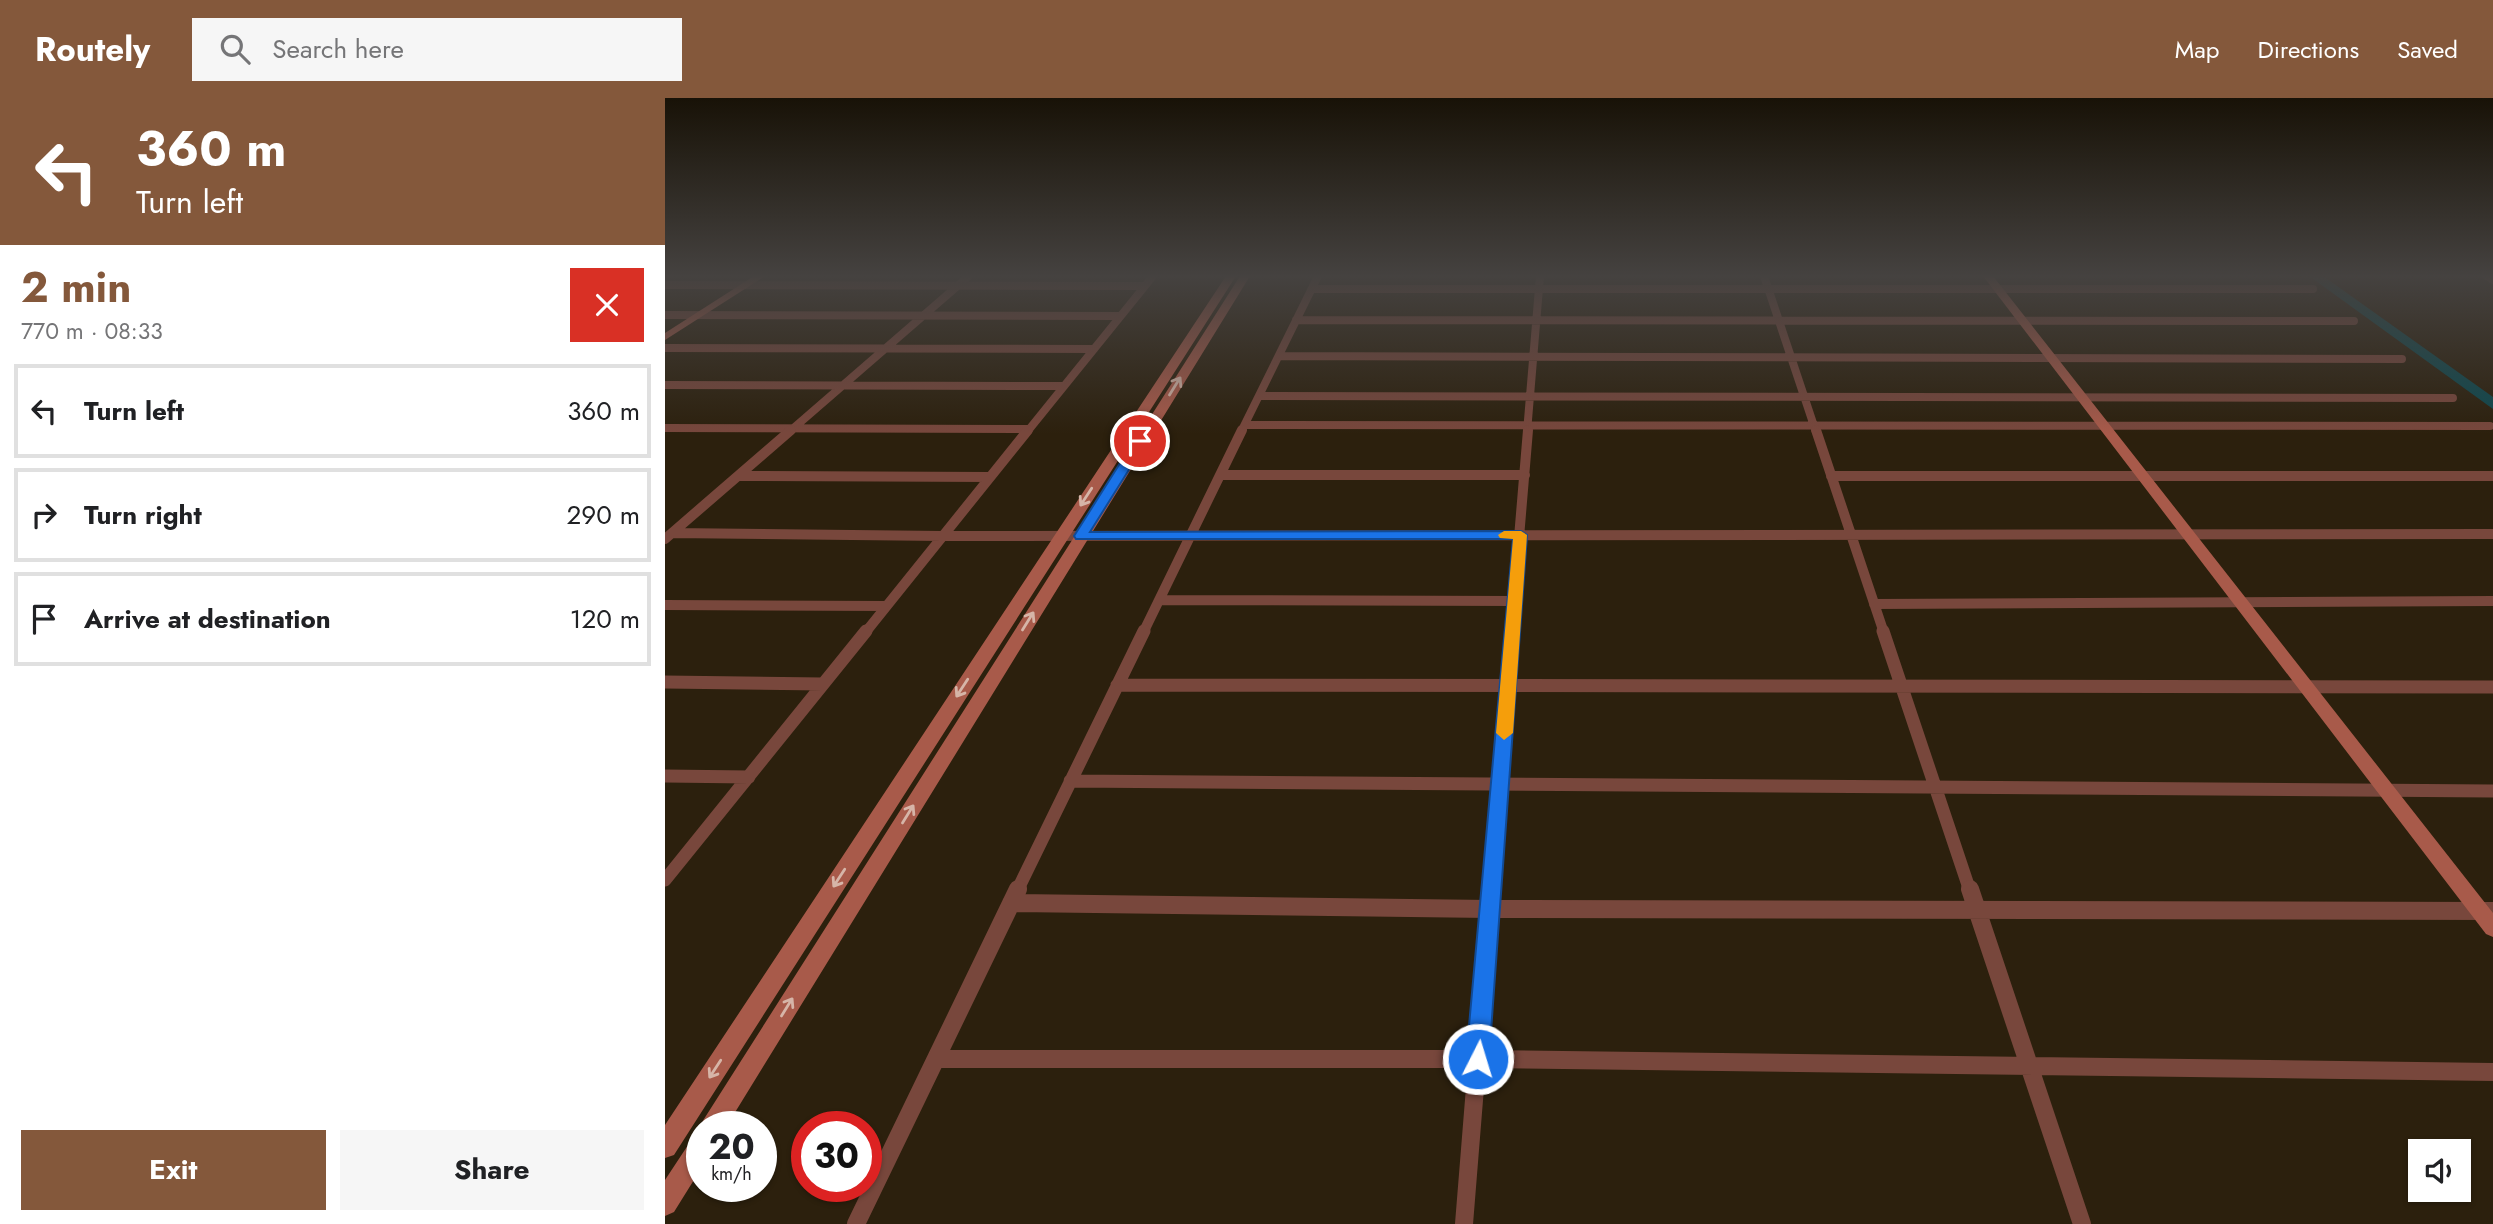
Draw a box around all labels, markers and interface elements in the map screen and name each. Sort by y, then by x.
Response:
search box [192,18,682,81]
text: Routely [35,26,150,73]
icon: search [216,30,254,68]
text: Search here [272,30,404,68]
text: Map [2175,32,2220,67]
text: Directions [2258,32,2359,67]
text: Saved [2397,32,2458,67]
text: 360 m [136,114,287,184]
icon: left [21,126,112,217]
text: Turn left [136,179,243,225]
text: 2 min [21,257,131,318]
button: close [570,268,644,342]
text: 770 m · 08:33 [21,314,163,348]
one-way arrow [1169,377,1183,397]
icon: left [25,392,63,430]
text: Turn left [84,392,184,430]
text: 360 m [567,392,640,430]
pin [1110,411,1170,471]
icon: arrive [1121,422,1159,460]
one-way arrow [1079,487,1094,506]
icon: right [25,496,63,534]
text: Turn right [84,496,202,534]
text: 290 m [567,496,640,534]
icon: arrive [25,600,63,638]
text: Arrive at destination [84,600,331,638]
text: 120 m [570,600,640,638]
one-way arrow [1022,611,1036,631]
one-way arrow [955,677,969,697]
one-way arrow [901,804,915,824]
one-way arrow [831,868,845,888]
one-way arrow [781,997,795,1017]
position arrow [1441,1022,1515,1096]
one-way arrow [707,1059,721,1079]
speed limit sign: 30 [791,1111,882,1202]
text: 20 [708,1122,755,1172]
button: Exit [21,1130,326,1210]
button: Share [340,1130,644,1210]
map controls [2408,1139,2471,1202]
button: sound [2408,1139,2471,1202]
text: km/h [711,1161,752,1187]

